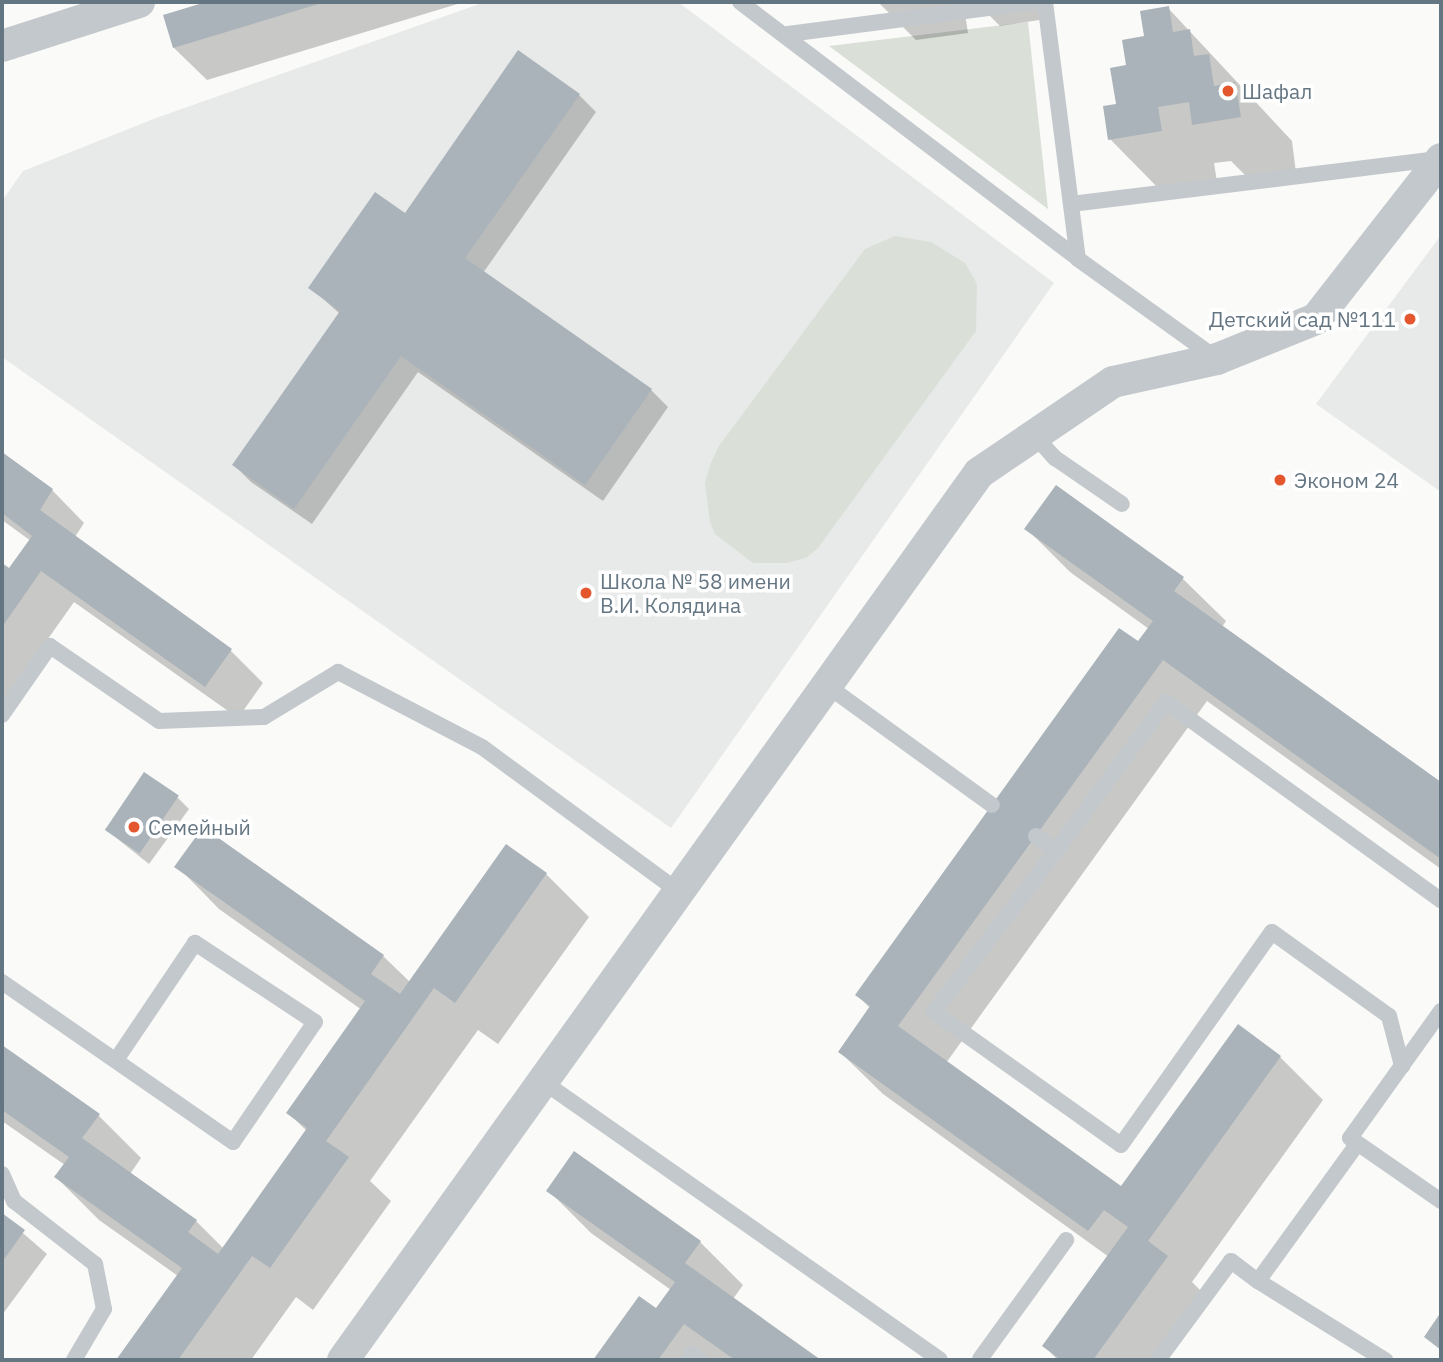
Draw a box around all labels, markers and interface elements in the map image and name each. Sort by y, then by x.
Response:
place label: Шафал [1242,78,1312,104]
marker: Шафал [1220,83,1236,99]
place label: Детский сад №111 [1209,306,1396,332]
marker: Детский сад №111 [1402,311,1418,327]
place label: Эконом 24 [1294,467,1399,493]
marker: Эконом 24 [1272,472,1288,488]
place label: Школа № 58 имени В.И. Колядина [600,568,791,618]
marker: Школа № 58 имени В.И. Колядина [578,585,594,601]
place label: Семейный [148,814,251,840]
marker: Семейный [126,819,142,835]

